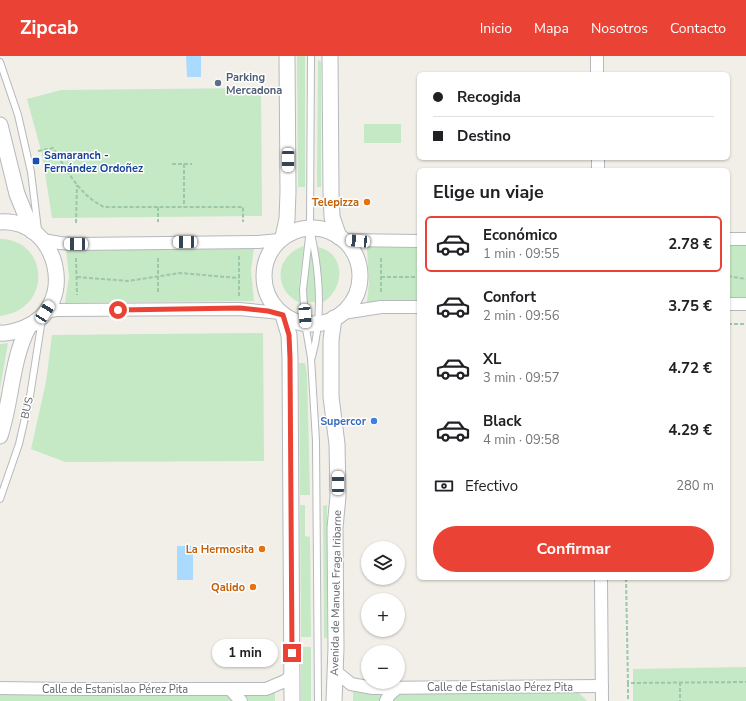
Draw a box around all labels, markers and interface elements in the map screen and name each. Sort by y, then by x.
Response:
text: Zipcab [20,15,78,41]
text: Inicio [480,19,512,38]
text: Mapa [534,19,569,38]
text: Nosotros [591,19,648,38]
text: Contacto [670,19,726,38]
place label: Parking Mercadona [226,70,282,98]
marker: Parking Mercadona [213,78,223,88]
text: Recogida [457,87,521,107]
text: Destino [457,126,511,146]
place label: Samaranch - Fernández Ordoñez [44,148,143,176]
car [282,148,294,172]
marker: Samaranch - Fernández Ordoñez [31,156,41,166]
text: Elige un viaje [433,180,544,204]
place label: Telepizza [312,195,359,210]
marker: Telepizza [362,197,372,207]
text: Económico [483,225,557,245]
icon: car [435,226,471,262]
car [346,234,370,248]
text: 2.78 € [668,234,712,254]
car [173,236,197,248]
car [64,238,88,250]
text: 1 min · 09:55 [483,245,559,263]
text: Confort [483,287,536,307]
icon: car [435,288,471,324]
text: 3.75 € [668,296,712,316]
car [33,299,57,325]
route start [109,301,127,319]
car [298,304,312,328]
text: 2 min · 09:56 [483,307,559,325]
text: XL [483,349,502,369]
icon: car [435,350,471,386]
text: 4.72 € [668,358,712,378]
text: 3 min · 09:57 [483,369,559,387]
street label: BUS [17,395,37,421]
text: Black [483,411,521,431]
icon: car [435,412,471,448]
place label: Supercor [320,414,367,429]
marker: Supercor [369,416,379,426]
text: 4.29 € [668,420,712,440]
text: 4 min · 09:58 [483,431,559,449]
car [332,471,344,495]
icon: cash [433,475,455,497]
text: Efectivo [465,476,518,496]
text: 280 m [676,477,714,495]
street label: Avenida de Manuel Fraga Iribarne [327,510,345,676]
button: Confirmar [433,526,714,572]
map controls [361,541,405,689]
button: layers [361,541,405,585]
place label: La Hermosita [186,542,254,557]
marker: La Hermosita [257,544,267,554]
place label: Qalido [211,580,245,595]
marker: Qalido [248,582,258,592]
button: + [361,593,405,637]
callout: 1 min [212,639,278,667]
text: 1 min [228,644,262,662]
route end [283,644,301,662]
button: − [361,645,405,689]
street label: Calle de Estanislao Pérez Pita [427,680,573,695]
street label: Calle de Estanislao Pérez Pita [42,682,188,697]

